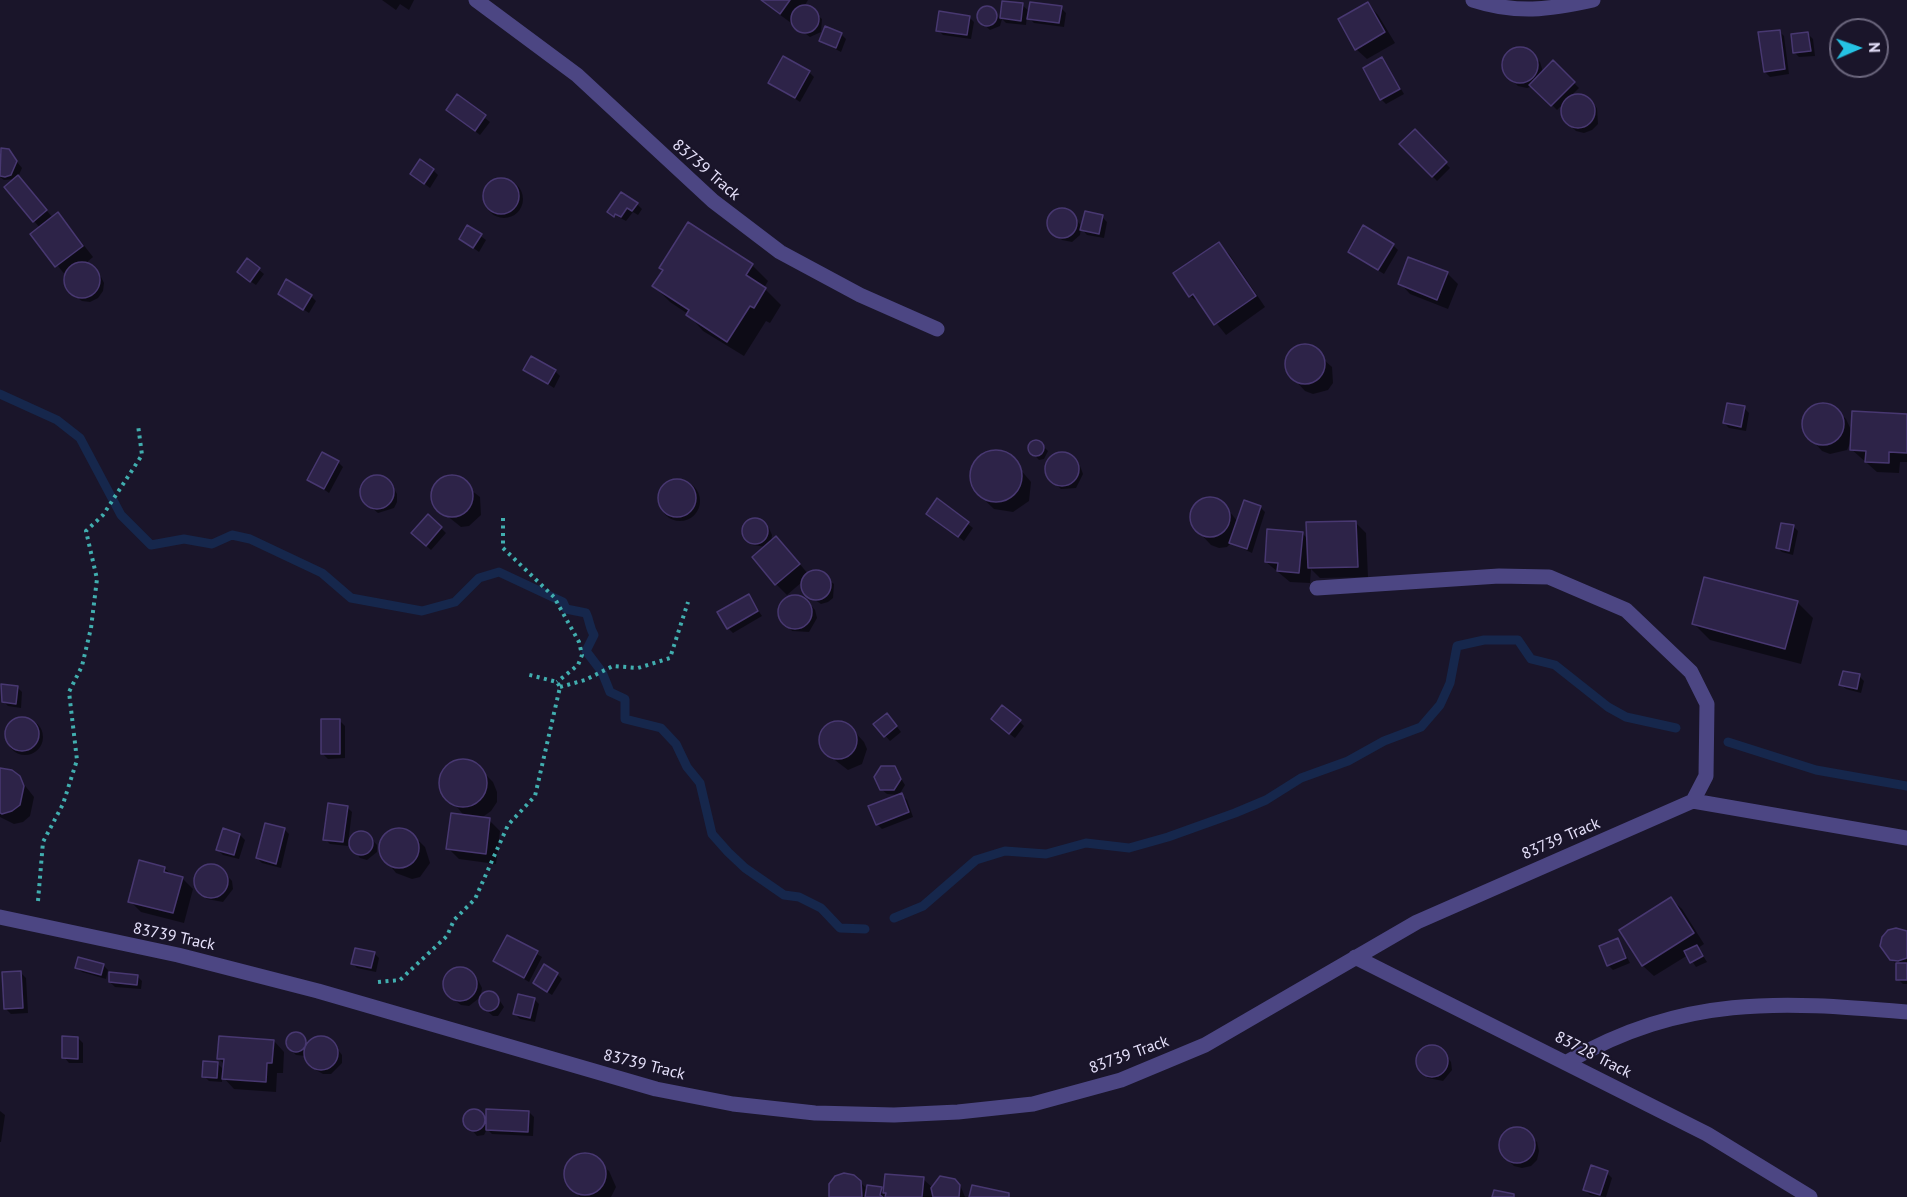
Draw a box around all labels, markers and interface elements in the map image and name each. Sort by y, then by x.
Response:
north arrow [1829,18,1889,78]
text: N [1865,42,1885,53]
street label: 83739 Track [668,135,744,205]
street label: 83739 Track [1519,814,1603,864]
street label: 83739 Track [131,919,217,955]
street label: 83728 Track [1552,1028,1634,1082]
street label: 83739 Track [1087,1032,1171,1078]
street label: 83739 Track [601,1046,687,1084]

